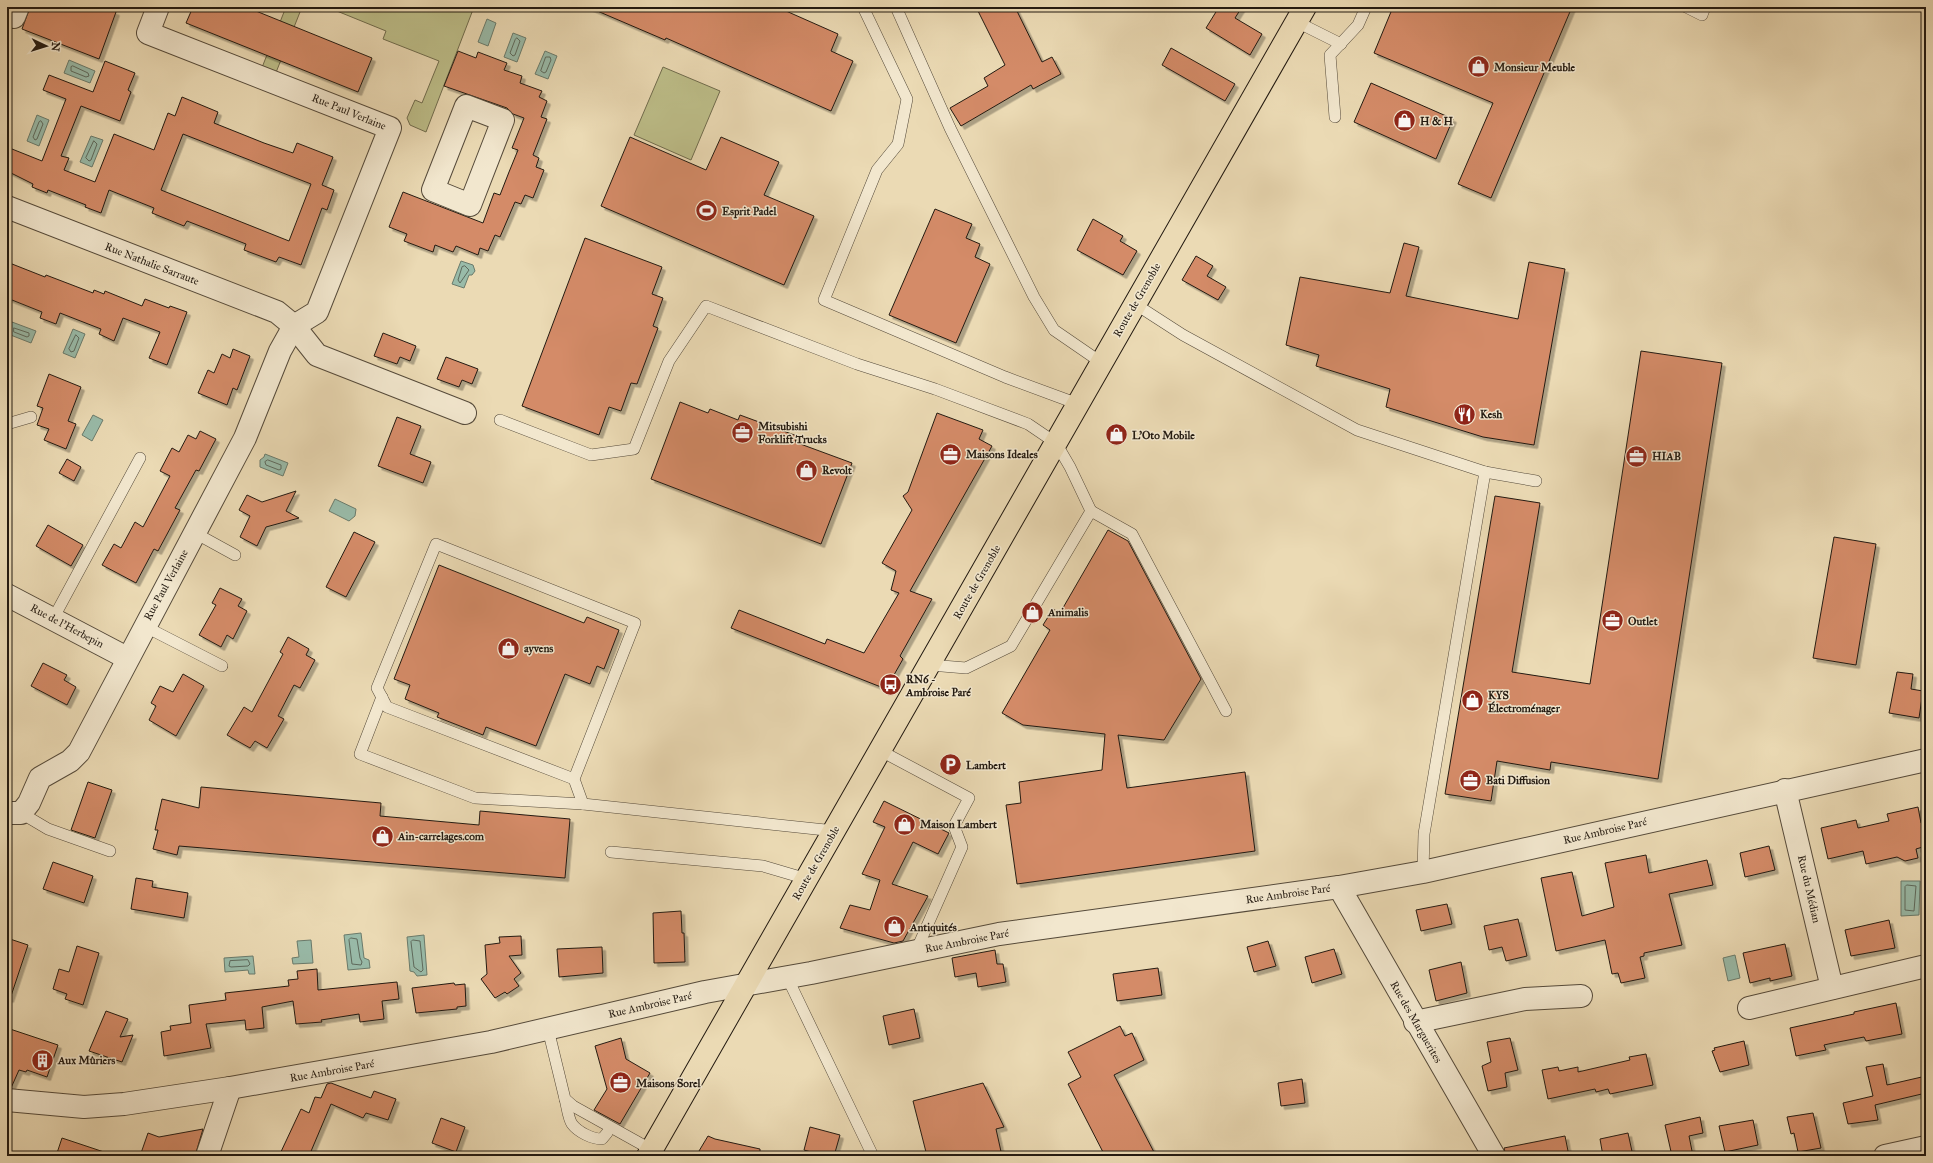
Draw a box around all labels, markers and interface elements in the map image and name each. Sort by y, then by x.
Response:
north arrow [26,26,66,66]
text: N [49,42,62,52]
shop icon: Monsieur Meuble [1465,54,1491,80]
place label: Monsieur Meuble [1494,61,1576,74]
street label: Rue Paul Verlaine [310,91,388,133]
shop icon: H & H [1391,108,1417,134]
place label: H & H [1420,115,1454,128]
sports icon: Esprit Padel [694,198,720,224]
place label: Esprit Padel [722,205,778,219]
street label: Rue Nathalie Sarraute [103,240,201,288]
street label: Route de Grenoble [1110,260,1164,339]
restaurant icon: Kesh [1452,401,1478,427]
place label: Kesh [1480,408,1503,421]
office icon: Mitsubishi Forklift Trucks [729,419,755,445]
place label: Mitsubishi Forklift Trucks [758,420,827,446]
shop icon: L'Oto Mobile [1104,422,1130,448]
place label: L'Oto Mobile [1132,429,1195,442]
office icon: Maisons Ideales [937,441,963,467]
office icon: HIAB [1623,443,1649,469]
place label: Maisons Ideales [966,448,1038,461]
place label: HIAB [1652,450,1681,463]
shop icon: Revolt [793,457,819,483]
place label: Revolt [822,464,852,477]
street label: Route de Grenoble [950,542,1004,621]
street label: Rue Paul Verlaine [141,547,191,623]
shop icon: Animalis [1020,599,1046,625]
street label: Rue de l'Herbepin [28,601,106,651]
place label: Animalis [1047,606,1088,619]
office icon: Outlet [1600,608,1626,634]
place label: Outlet [1628,615,1658,628]
shop icon: ayvens [496,635,522,661]
place label: ayvens [524,642,553,656]
bus stop icon: RN6 - Ambroise Paré [877,672,903,698]
place label: RN6 - Ambroise Paré [905,673,971,699]
shop icon: KYS Électroménager [1459,688,1485,714]
place label: KYS Électroménager [1488,689,1561,715]
parking icon: Lambert [938,752,964,778]
place label: Lambert [966,759,1006,772]
office icon: Bati Diffusion [1457,767,1483,793]
place label: Bati Diffusion [1486,774,1550,787]
shop icon: Maison Lambert [892,811,918,837]
street label: Rue Ambroise Paré [1562,815,1648,847]
place label: Maison Lambert [920,818,997,831]
shop icon: Ain-carrelages.com [370,823,396,849]
street label: Route de Grenoble [789,823,843,902]
place label: Ain-carrelages.com [397,830,485,843]
street label: Rue du Médian [1795,854,1823,924]
street label: Rue Ambroise Paré [1245,882,1332,906]
shop icon: Antiquités [882,914,908,940]
place label: Antiquités [909,921,957,935]
street label: Rue Ambroise Paré [924,926,1011,956]
street label: Rue des Marguerites [1387,979,1445,1065]
street label: Rue Ambroise Paré [607,989,693,1021]
building icon: Aux Mûriers [29,1047,55,1073]
place label: Aux Mûriers [57,1054,115,1067]
street label: Rue Ambroise Paré [289,1057,376,1085]
office icon: Maisons Sorel [607,1070,633,1096]
place label: Maisons Sorel [636,1077,702,1090]

